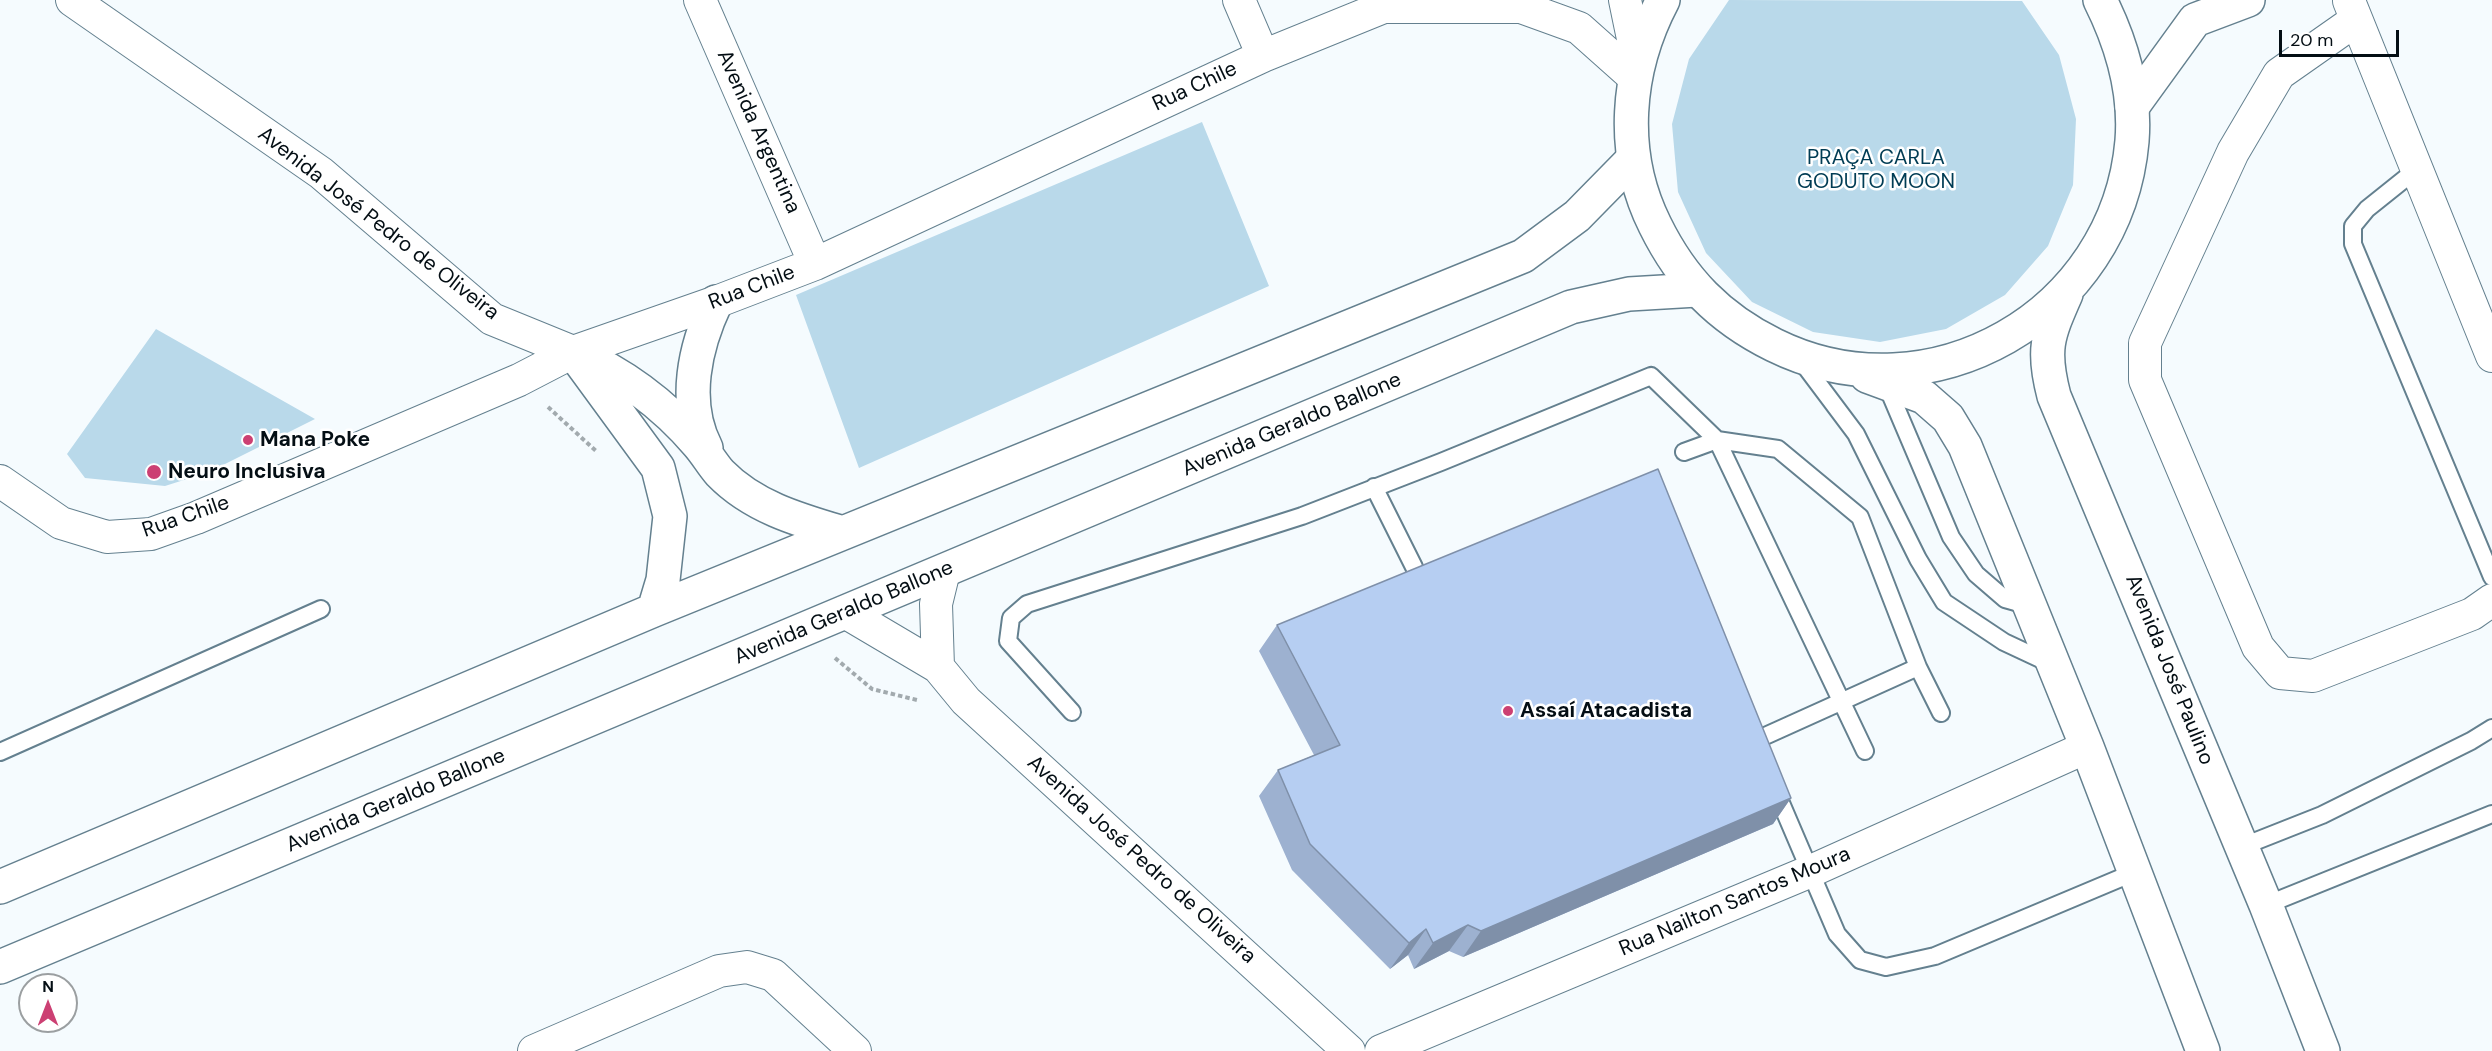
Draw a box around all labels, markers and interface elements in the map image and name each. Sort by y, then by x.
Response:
scale bar [2282,18,2402,56]
text: 20 m [2290,28,2333,52]
street label: Avenida Argentina [711,46,805,218]
street label: Rua Chile [1149,56,1241,118]
street label: Avenida José Pedro de Oliveira [252,122,504,326]
park label: PRAÇA CARLA GODUTO MOON [1797,145,1955,195]
street label: Rua Chile [705,260,799,316]
street label: Avenida Geraldo Ballone [1179,367,1405,483]
place label: Mana Poke [260,427,370,453]
marker: Mana Poke [241,433,255,447]
place label: Neuro Inclusiva [168,459,325,485]
marker: Neuro Inclusiva [145,463,163,481]
street label: Rua Chile [139,490,233,544]
street label: Avenida Geraldo Ballone [731,555,957,671]
street label: Avenida José Paulino [2119,571,2219,769]
place label: Assaí Atacadista [1520,698,1692,724]
marker: Assaí Atacadista [1501,704,1515,718]
street label: Avenida Geraldo Ballone [283,743,509,859]
street label: Avenida José Pedro de Oliveira [1021,751,1261,969]
street label: Rua Nailton Santos Moura [1616,842,1854,962]
north arrow [18,973,78,1033]
text: N [42,976,54,997]

